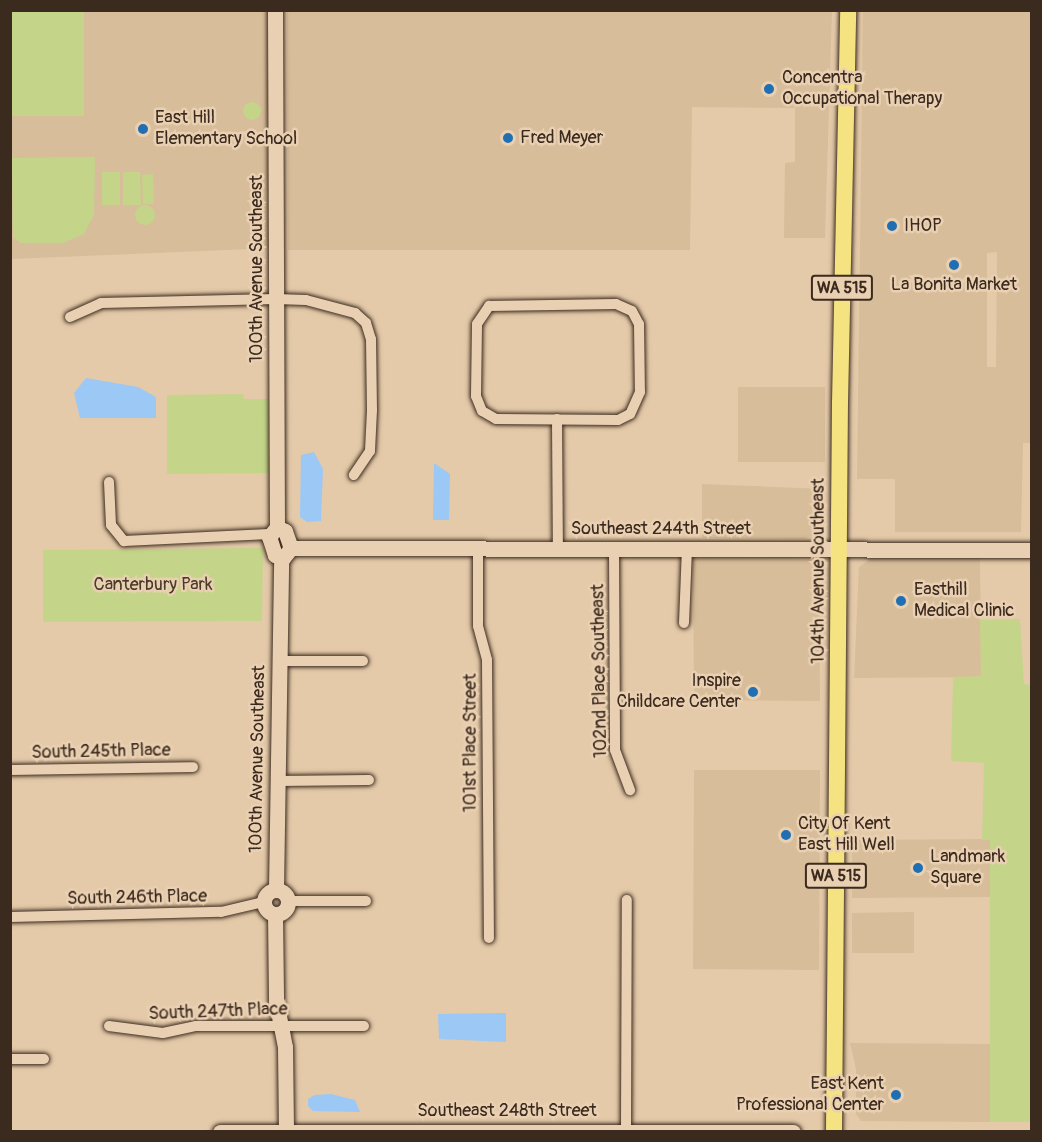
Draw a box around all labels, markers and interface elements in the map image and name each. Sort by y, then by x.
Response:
place label: Concentra Occupational Therapy [782,68,942,110]
marker: Concentra Occupational Therapy [760,80,778,98]
place label: East Hill Elementary School [155,108,297,150]
marker: East Hill Elementary School [136,122,150,136]
place label: Fred Meyer [520,127,603,149]
marker: Fred Meyer [501,131,515,145]
street label: 100th Avenue Southeast [246,175,268,363]
place label: IHOP [904,215,942,237]
marker: IHOP [885,219,899,233]
marker: La Bonita Market [947,258,961,272]
place label: La Bonita Market [891,274,1017,296]
road number: WA 515 [810,275,874,301]
street label: 104th Avenue Southeast [808,478,830,664]
street label: Southeast 244th Street [571,518,751,540]
park label: Canterbury Park [94,574,212,596]
place label: Easthill Medical Clinic [914,580,1015,622]
street label: 102nd Place Southeast [588,584,612,758]
marker: Easthill Medical Clinic [892,592,910,610]
street label: 100th Avenue Southeast [246,665,270,853]
place label: Inspire Childcare Center [616,671,741,714]
street label: 101st Place Street [460,674,482,812]
marker: Inspire Childcare Center [746,685,760,699]
street label: South 245th Place [31,740,171,764]
place label: City Of Kent East Hill Well [798,814,895,856]
marker: City Of Kent East Hill Well [779,828,793,842]
place label: Landmark Square [930,847,1005,890]
marker: Landmark Square [911,861,925,875]
road number: WA 515 [804,863,868,889]
street label: South 246th Place [67,886,207,910]
street label: South 247th Place [148,999,288,1025]
place label: East Kent Professional Center [736,1074,884,1116]
marker: East Kent Professional Center [889,1088,903,1102]
street label: Southeast 248th Street [417,1100,597,1122]

